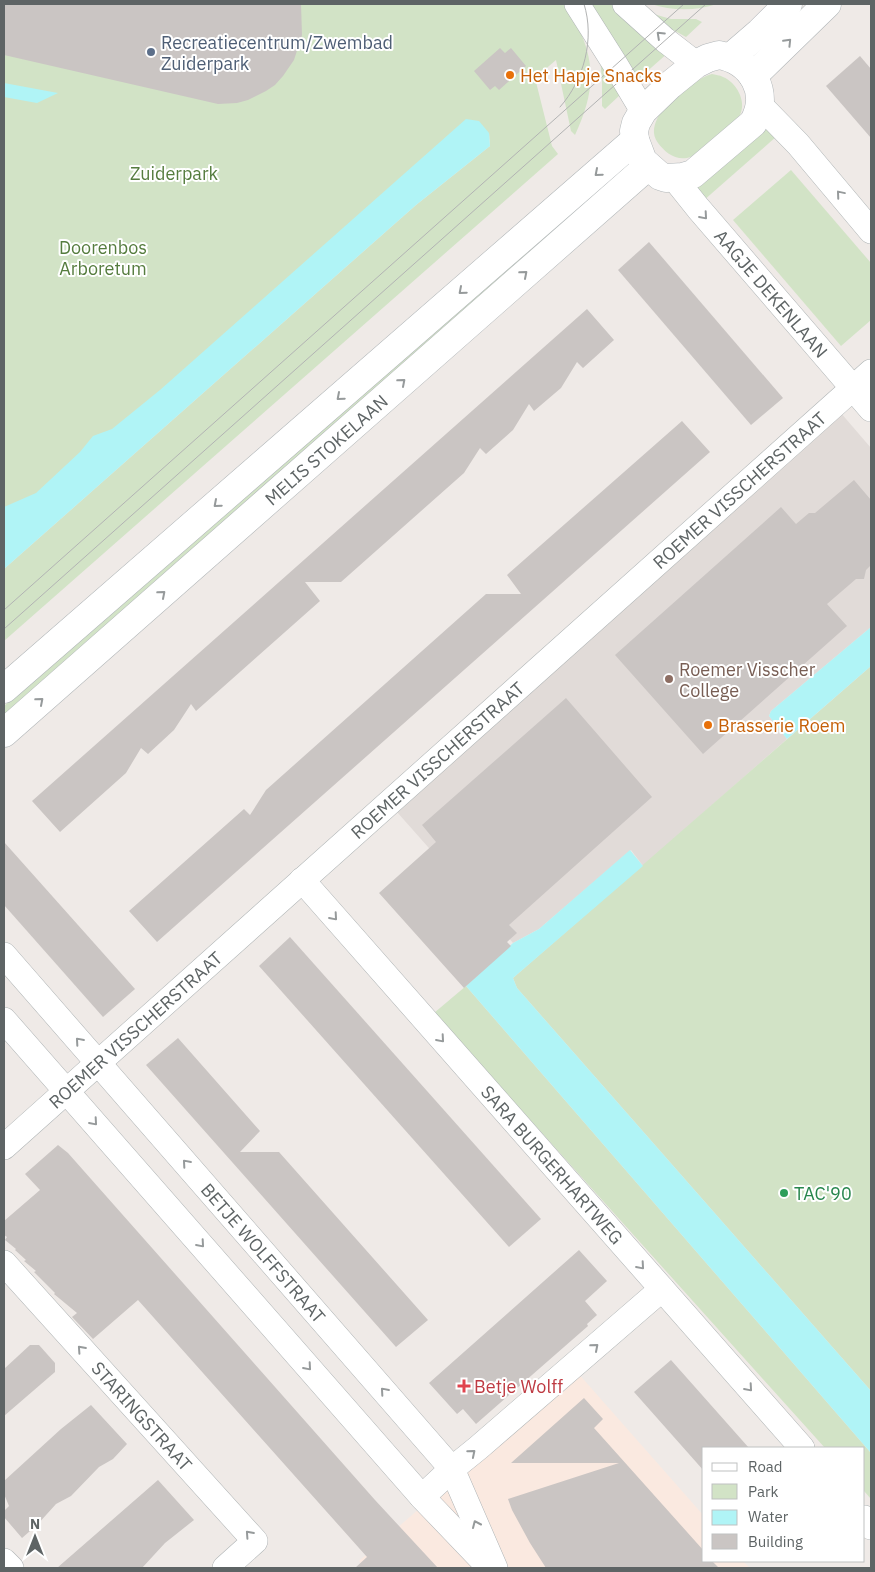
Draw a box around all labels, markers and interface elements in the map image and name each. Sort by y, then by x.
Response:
place label: Recreatiecentrum/Zwembad Zuiderpark [161,31,393,75]
one-way arrow [656,32,665,41]
one-way arrow [782,39,791,48]
marker: Recreatiecentrum/Zwembad Zuiderpark [145,46,157,58]
place label: Het Hapje Snacks [520,64,662,87]
marker: Het Hapje Snacks [504,69,516,81]
park label: Zuiderpark [130,162,219,185]
one-way arrow [595,167,604,176]
one-way arrow [837,190,846,199]
one-way arrow [699,210,707,219]
street label: AAGJE DEKENLAAN [710,224,833,362]
park label: Doorenbos Arboretum [59,236,147,280]
one-way arrow [519,271,528,280]
one-way arrow [459,285,468,294]
one-way arrow [397,379,406,388]
street label: MELIS STOKELAAN [260,389,392,510]
one-way arrow [336,392,345,401]
street label: ROEMER VISSCHERSTRAAT [648,406,831,573]
one-way arrow [214,498,223,507]
one-way arrow [157,590,166,599]
place label: Roemer Visscher College [679,658,816,702]
marker: Roemer Visscher College [663,673,675,685]
street label: ROEMER VISSCHERSTRAAT [346,676,529,843]
one-way arrow [35,698,44,707]
place label: Brasserie Roem [718,714,845,737]
marker: Brasserie Roem [702,719,714,731]
one-way arrow [329,911,338,920]
street label: ROEMER VISSCHERSTRAAT [44,946,227,1113]
one-way arrow [435,1034,444,1043]
one-way arrow [76,1037,85,1046]
street label: SARA BURGERHARTWEG [476,1080,629,1249]
one-way arrow [88,1117,97,1126]
one-way arrow [183,1160,192,1169]
street label: BETJE WOLFFSTRAAT [196,1178,331,1328]
place label: TAC'90 [794,1182,852,1205]
marker: TAC'90 [778,1187,790,1199]
one-way arrow [195,1239,204,1248]
one-way arrow [635,1260,644,1269]
one-way arrow [589,1344,598,1353]
one-way arrow [78,1345,87,1354]
street label: STARINGSTRAAT [87,1356,197,1475]
one-way arrow [302,1361,311,1370]
place label: Betje Wolff [474,1375,563,1398]
marker: Betje Wolff [458,1380,470,1392]
one-way arrow [743,1382,752,1391]
one-way arrow [381,1388,390,1397]
legend [702,1447,865,1562]
one-way arrow [467,1450,476,1459]
text: Road [748,1457,783,1476]
text: Park [748,1482,778,1501]
text: Water [748,1507,789,1526]
north arrow [10,1512,60,1562]
text: N [30,1515,40,1533]
one-way arrow [471,1520,482,1529]
one-way arrow [246,1531,255,1540]
text: Building [748,1532,803,1551]

